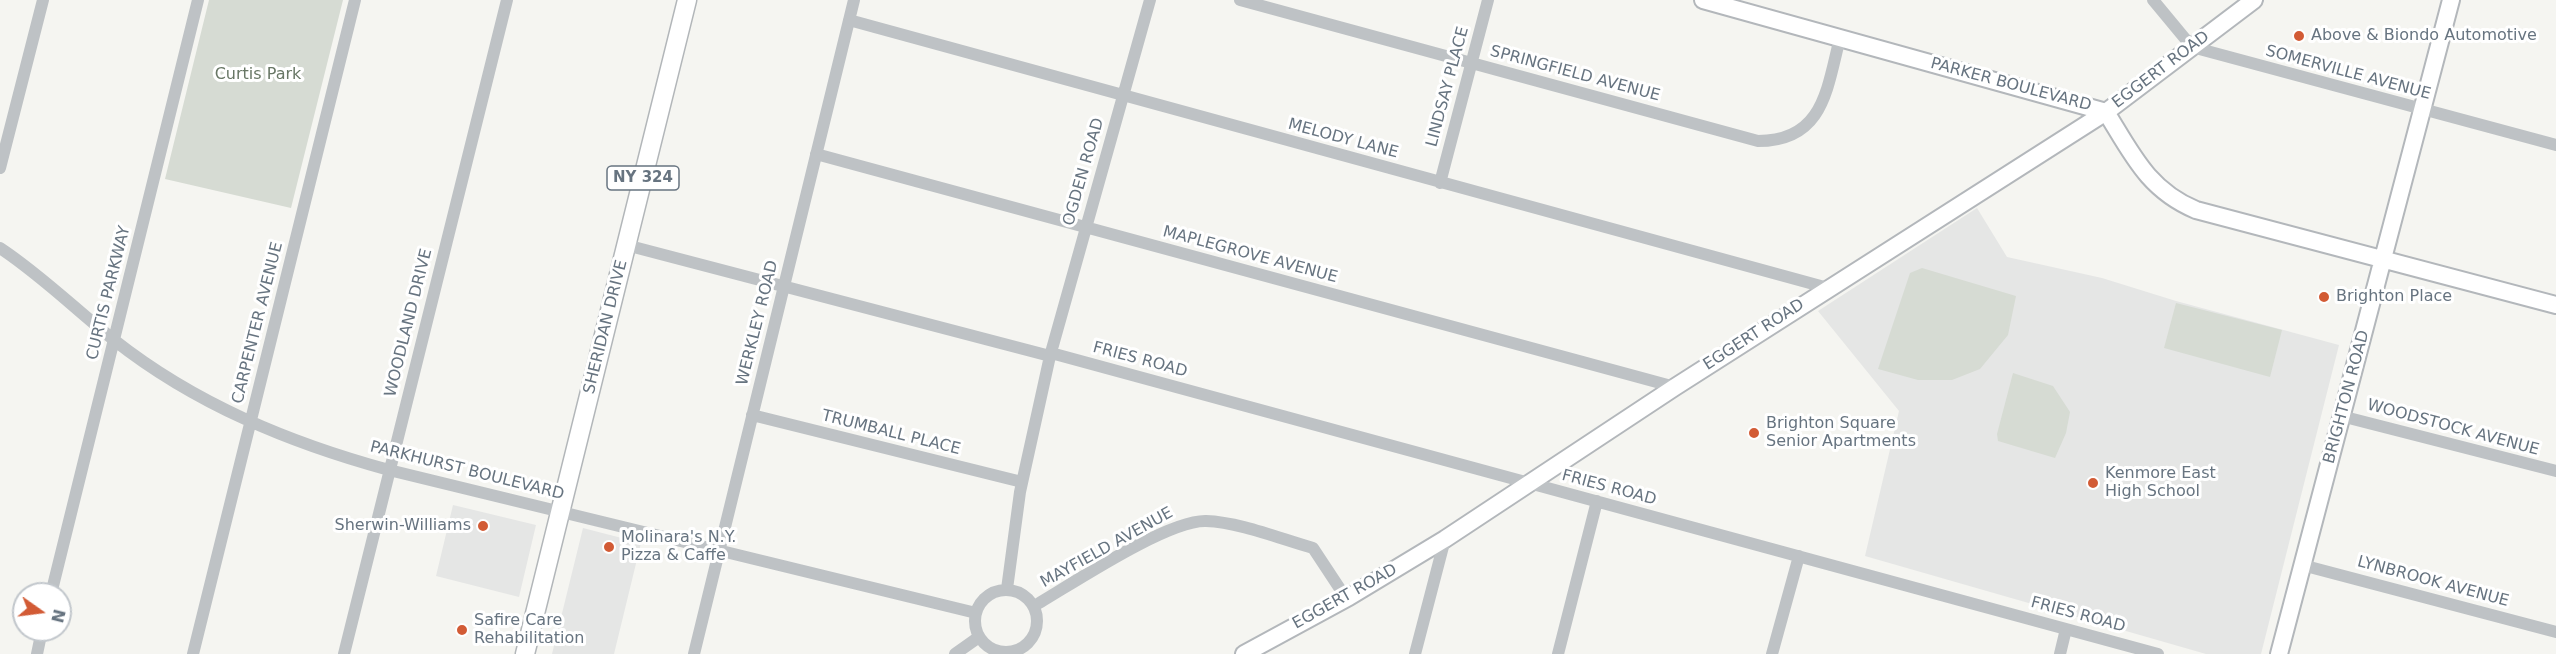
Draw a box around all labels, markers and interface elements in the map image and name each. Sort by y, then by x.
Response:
street label: LINDSAY PLACE [1423,25,1473,149]
place label: Above & Biondo Automotive [2311,26,2537,46]
street label: EGGERT ROAD [2109,27,2213,113]
marker: Above & Biondo Automotive [2292,29,2306,43]
street label: SPRINGFIELD AVENUE [1488,42,1662,106]
street label: SOMERVILLE AVENUE [2263,42,2433,104]
street label: PARKER BOULEVARD [1928,54,2094,116]
park label: Curtis Park [215,65,301,85]
street label: MELODY LANE [1286,115,1400,163]
street label: OGDEN ROAD [1059,116,1109,228]
road number: NY 324 [607,166,679,190]
street label: MAPLEGROVE AVENUE [1161,222,1339,288]
street label: CURTIS PARKWAY [83,224,135,362]
street label: CARPENTER AVENUE [229,240,287,406]
street label: WOODLAND DRIVE [381,247,437,399]
street label: SHERIDAN DRIVE [580,258,632,396]
street label: WERKLEY ROAD [733,259,783,387]
place label: Brighton Place [2336,287,2452,307]
marker: Brighton Place [2317,290,2331,304]
street label: EGGERT ROAD [1700,295,1808,375]
street label: BRIGHTON ROAD [2320,328,2374,466]
street label: FRIES ROAD [1091,338,1189,382]
street label: WOODSTOCK AVENUE [2365,396,2541,460]
street label: TRUMBALL PLACE [820,406,962,460]
place label: Brighton Square Senior Apartments [1766,414,1916,452]
marker: Brighton Square Senior Apartments [1747,426,1761,440]
street label: PARKHURST BOULEVARD [368,438,566,504]
place label: Kenmore East High School [2105,464,2216,502]
street label: FRIES ROAD [1560,466,1658,510]
marker: Kenmore East High School [2086,476,2100,490]
street label: MAYFIELD AVENUE [1037,504,1177,592]
place label: Sherwin-Williams [335,516,471,536]
marker: Sherwin-Williams [476,519,490,533]
place label: Molinara's N.Y. Pizza & Caffe [621,528,736,566]
marker: Molinara's N.Y. Pizza & Caffe [602,540,616,554]
street label: LYNBROOK AVENUE [2355,553,2511,611]
street label: EGGERT ROAD [1289,560,1401,634]
north arrow [12,582,72,642]
street label: FRIES ROAD [2029,593,2127,637]
text: N [47,607,69,625]
place label: Safire Care Rehabilitation [474,611,584,649]
marker: Safire Care Rehabilitation [455,623,469,637]

